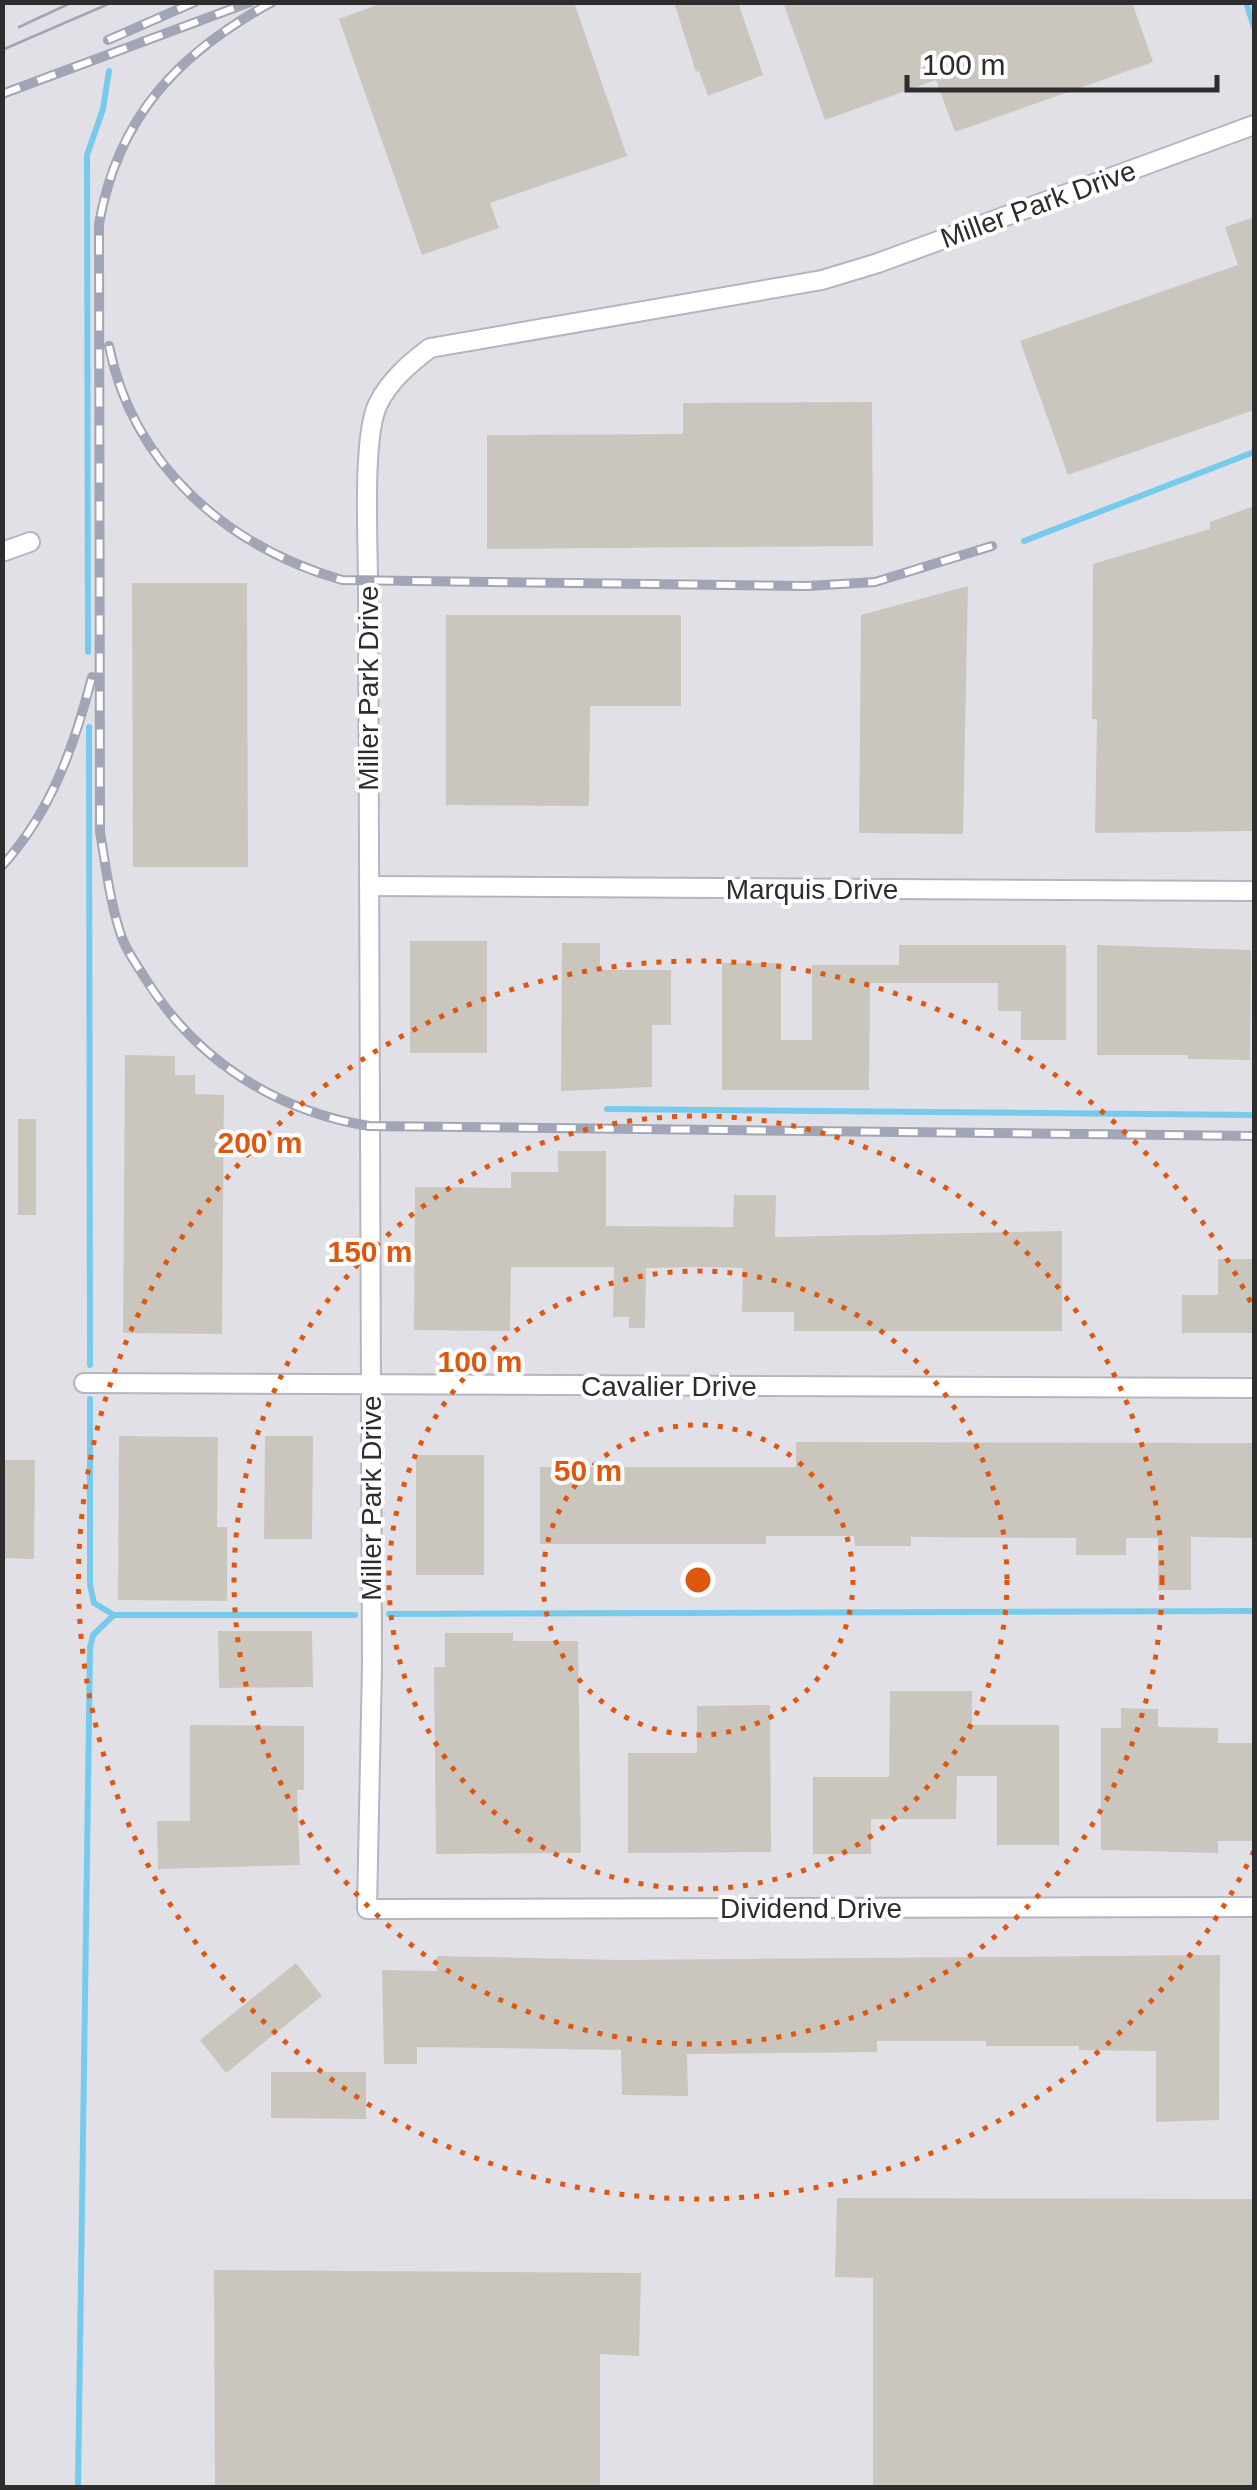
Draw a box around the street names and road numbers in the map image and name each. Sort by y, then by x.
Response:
street label: Miller Park Drive [936,155,1140,254]
street label: Miller Park Drive [353,585,384,791]
street label: Marquis Drive [726,874,898,905]
street label: Cavalier Drive [581,1371,757,1402]
street label: Miller Park Drive [356,1395,387,1601]
street label: Dividend Drive [720,1893,902,1924]

